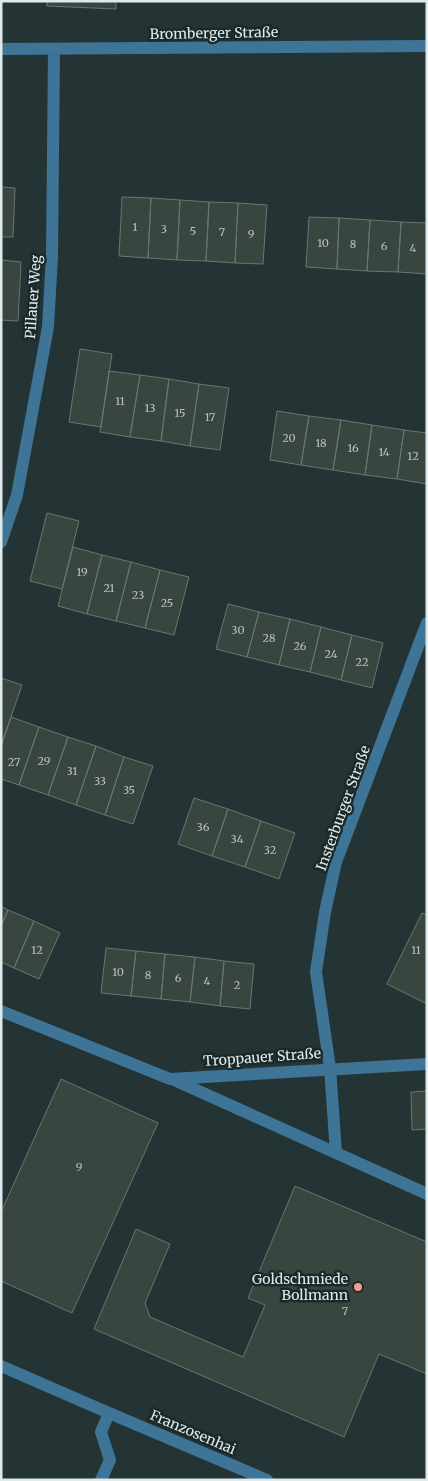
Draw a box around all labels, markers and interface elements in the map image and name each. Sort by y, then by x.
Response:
street label: Bromberger Straße [150,23,278,43]
house number: 1 [133,220,138,234]
house number: 3 [161,222,167,236]
house number: 5 [190,224,196,238]
house number: 7 [219,225,225,239]
house number: 9 [248,227,255,241]
house number: 10 [317,236,329,250]
house number: 8 [350,237,357,251]
house number: 6 [381,239,388,253]
house number: 4 [410,241,417,255]
street label: Pillauer Weg [21,254,45,340]
house number: 11 [115,394,125,408]
house number: 13 [145,401,155,415]
house number: 15 [174,406,186,420]
house number: 17 [205,410,215,424]
house number: 20 [282,431,296,445]
house number: 18 [315,436,327,450]
house number: 16 [347,441,359,455]
house number: 14 [378,445,390,459]
house number: 12 [407,449,419,463]
house number: 19 [76,565,88,579]
house number: 21 [103,581,115,595]
house number: 23 [132,588,144,602]
house number: 25 [161,596,173,610]
house number: 30 [231,623,245,637]
house number: 28 [263,631,276,645]
house number: 26 [294,639,307,653]
house number: 24 [325,647,338,661]
house number: 22 [356,655,368,669]
street label: Insterburger Straße [312,743,374,873]
house number: 29 [38,754,51,768]
house number: 27 [8,755,20,769]
house number: 31 [67,764,77,778]
house number: 33 [94,774,106,788]
house number: 35 [123,783,135,797]
house number: 36 [197,820,210,834]
house number: 34 [231,832,244,846]
house number: 32 [264,843,276,857]
house number: 12 [31,943,43,957]
house number: 11 [411,943,421,957]
house number: 10 [112,965,124,979]
house number: 8 [145,968,152,982]
house number: 6 [175,971,182,985]
house number: 4 [204,974,211,988]
house number: 2 [234,978,240,992]
street label: Troppauer Straße [202,1044,322,1070]
house number: 9 [76,1160,83,1174]
place label: Goldschmiede Bollmann [252,1270,348,1304]
marker: Goldschmiede Bollmann [352,1281,364,1293]
house number: 7 [342,1304,348,1318]
street label: Franzosenhai [147,1406,239,1458]

